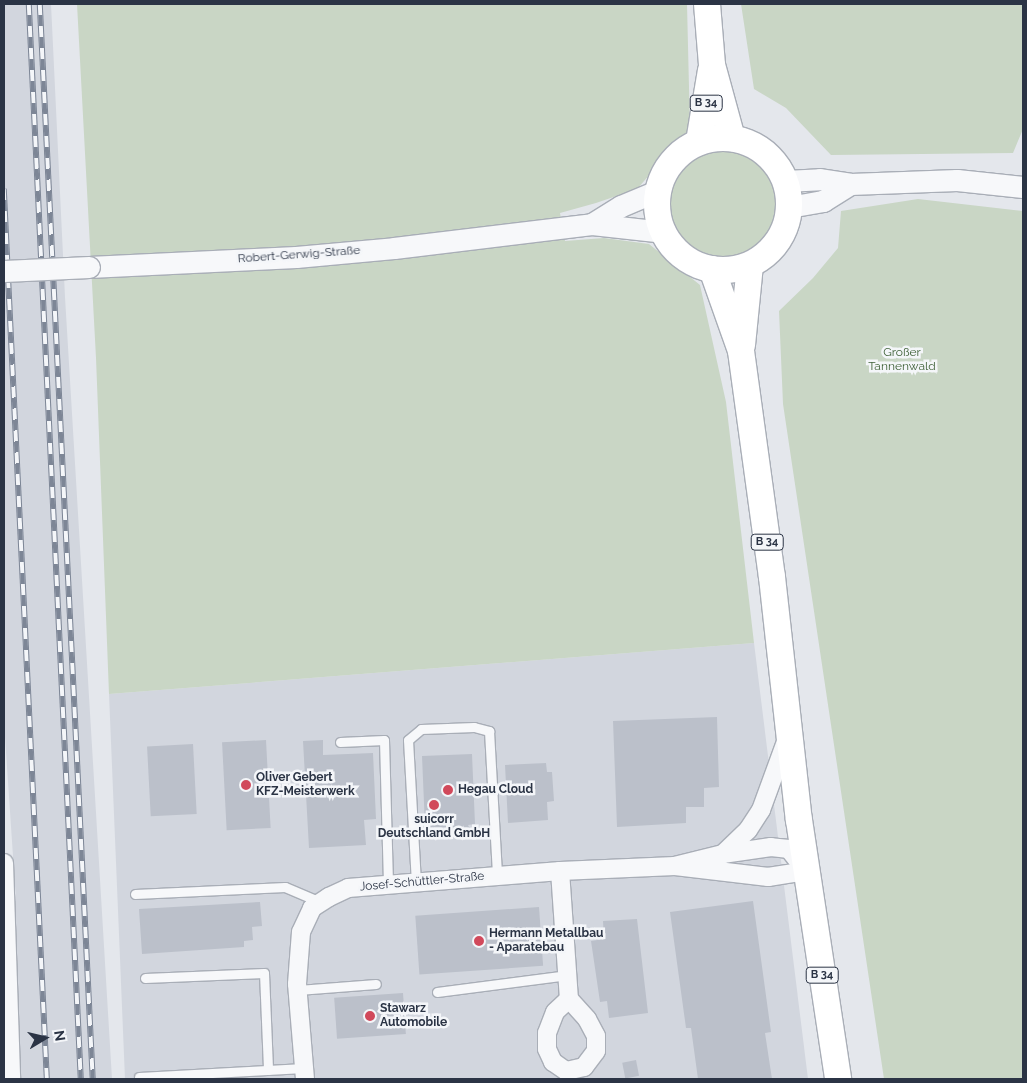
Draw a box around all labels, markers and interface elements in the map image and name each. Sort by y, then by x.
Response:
road number: B 34 [688,95,724,112]
street label: Robert-Gerwig-Straße [237,244,361,266]
park label: Großer Tannenwald [868,346,936,374]
road number: B 34 [750,534,784,550]
place label: Oliver Gebert KFZ-Meisterwerk [256,771,355,799]
marker: Oliver Gebert KFZ-Meisterwerk [240,779,252,791]
place label: Hegau Cloud [458,783,533,797]
marker: Hegau Cloud [442,784,454,796]
marker: suicorr Deutschland GmbH [428,799,440,811]
place label: suicorr Deutschland GmbH [378,813,490,841]
street label: Josef-Schüttler-Straße [359,869,485,895]
place label: Hermann Metallbau - Aparatebau [489,927,604,955]
marker: Hermann Metallbau - Aparatebau [473,935,485,947]
road number: B 34 [804,966,840,984]
place label: Stawarz Automobile [380,1002,447,1030]
marker: Stawarz Automobile [364,1010,376,1022]
north arrow [20,1013,70,1063]
text: N [51,1029,69,1042]

